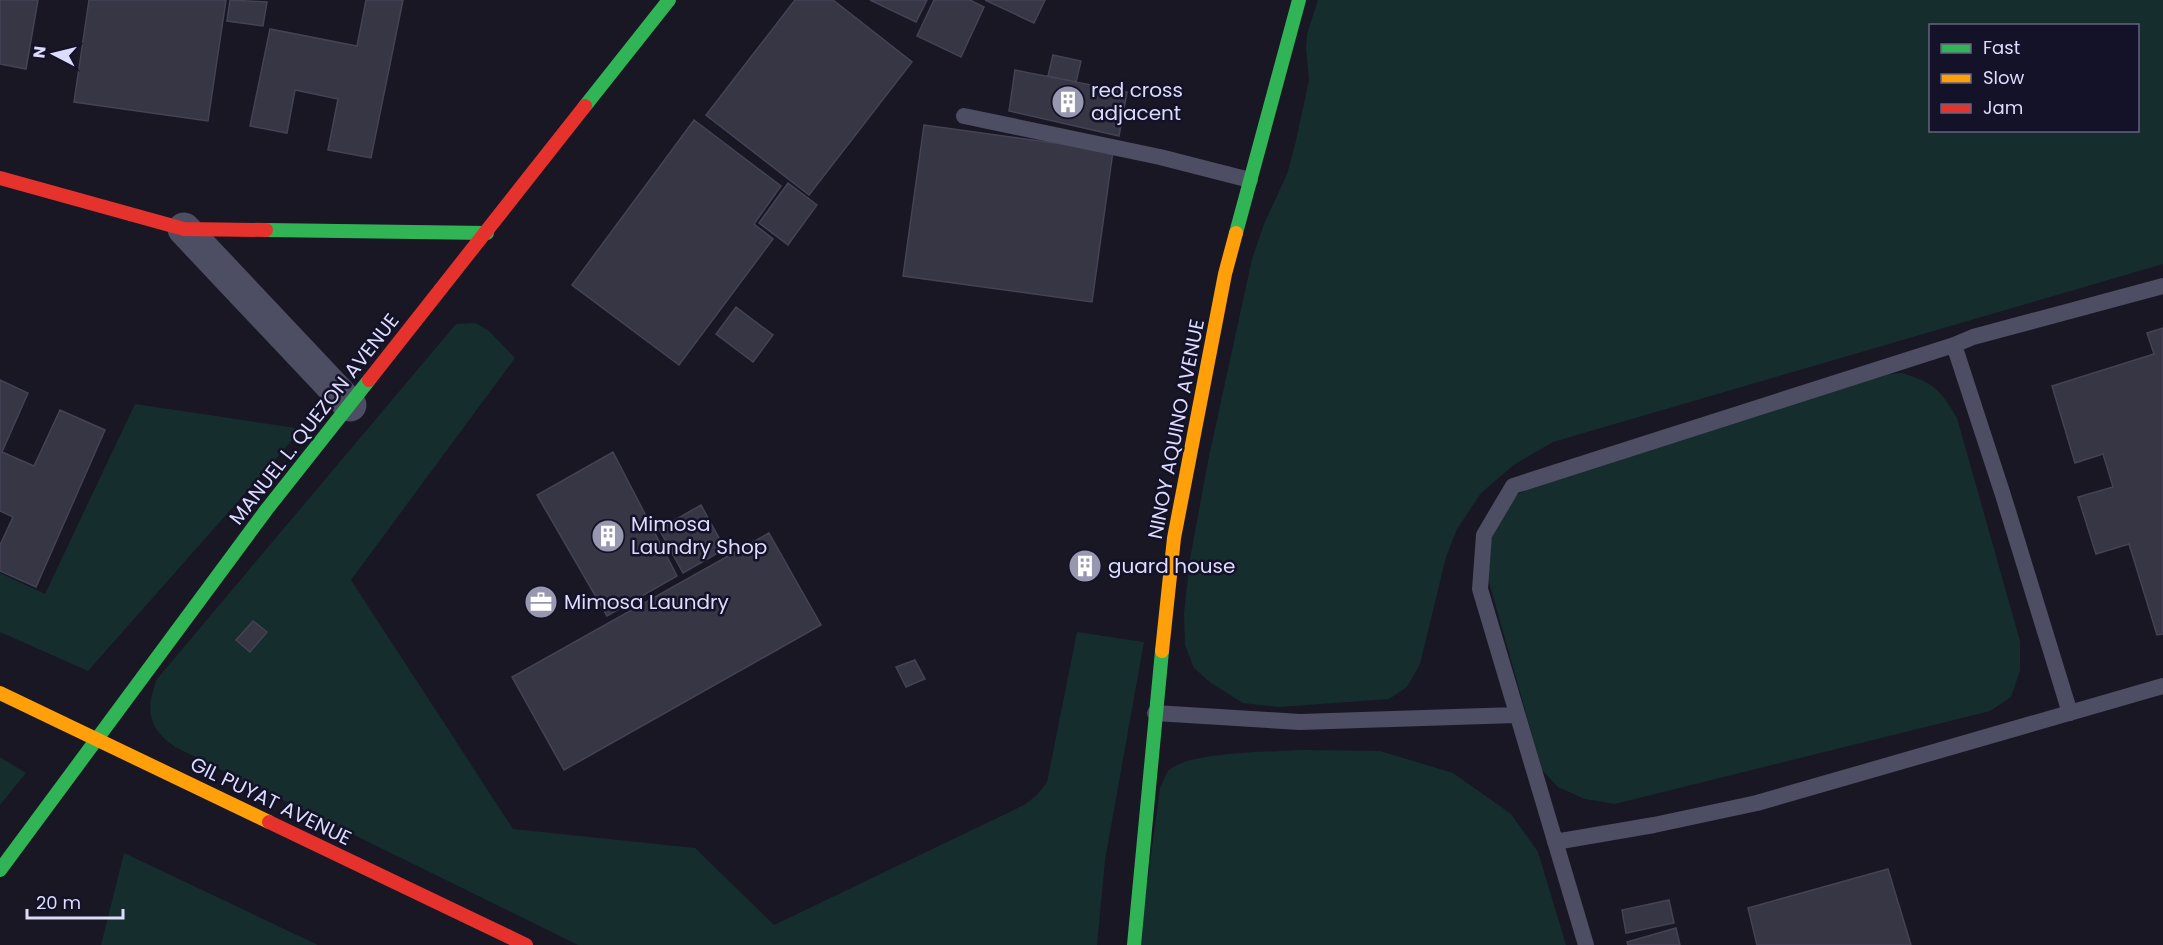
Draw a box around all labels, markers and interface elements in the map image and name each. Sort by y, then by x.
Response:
north arrow [24,24,84,84]
legend [1929,24,2139,132]
text: Fast [1983,35,2020,60]
text: N [27,45,52,60]
text: Slow [1983,65,2025,90]
place label: red cross adjacent [1091,76,1183,127]
building icon: red cross adjacent [1050,84,1086,120]
text: Jam [1983,95,2023,120]
street label: MANUEL L. QUEZON AVENUE [223,307,405,531]
street label: NINOY AQUINO AVENUE [1141,317,1211,541]
place label: Mimosa Laundry Shop [631,510,767,561]
building icon: Mimosa Laundry Shop [590,518,626,554]
building icon: guard house [1067,548,1103,584]
place label: guard house [1108,552,1235,580]
office icon: Mimosa Laundry [523,584,559,620]
place label: Mimosa Laundry [564,588,729,616]
street label: GIL PUYAT AVENUE [186,750,356,852]
scale bar [27,882,123,920]
text: 20 m [36,890,81,915]

